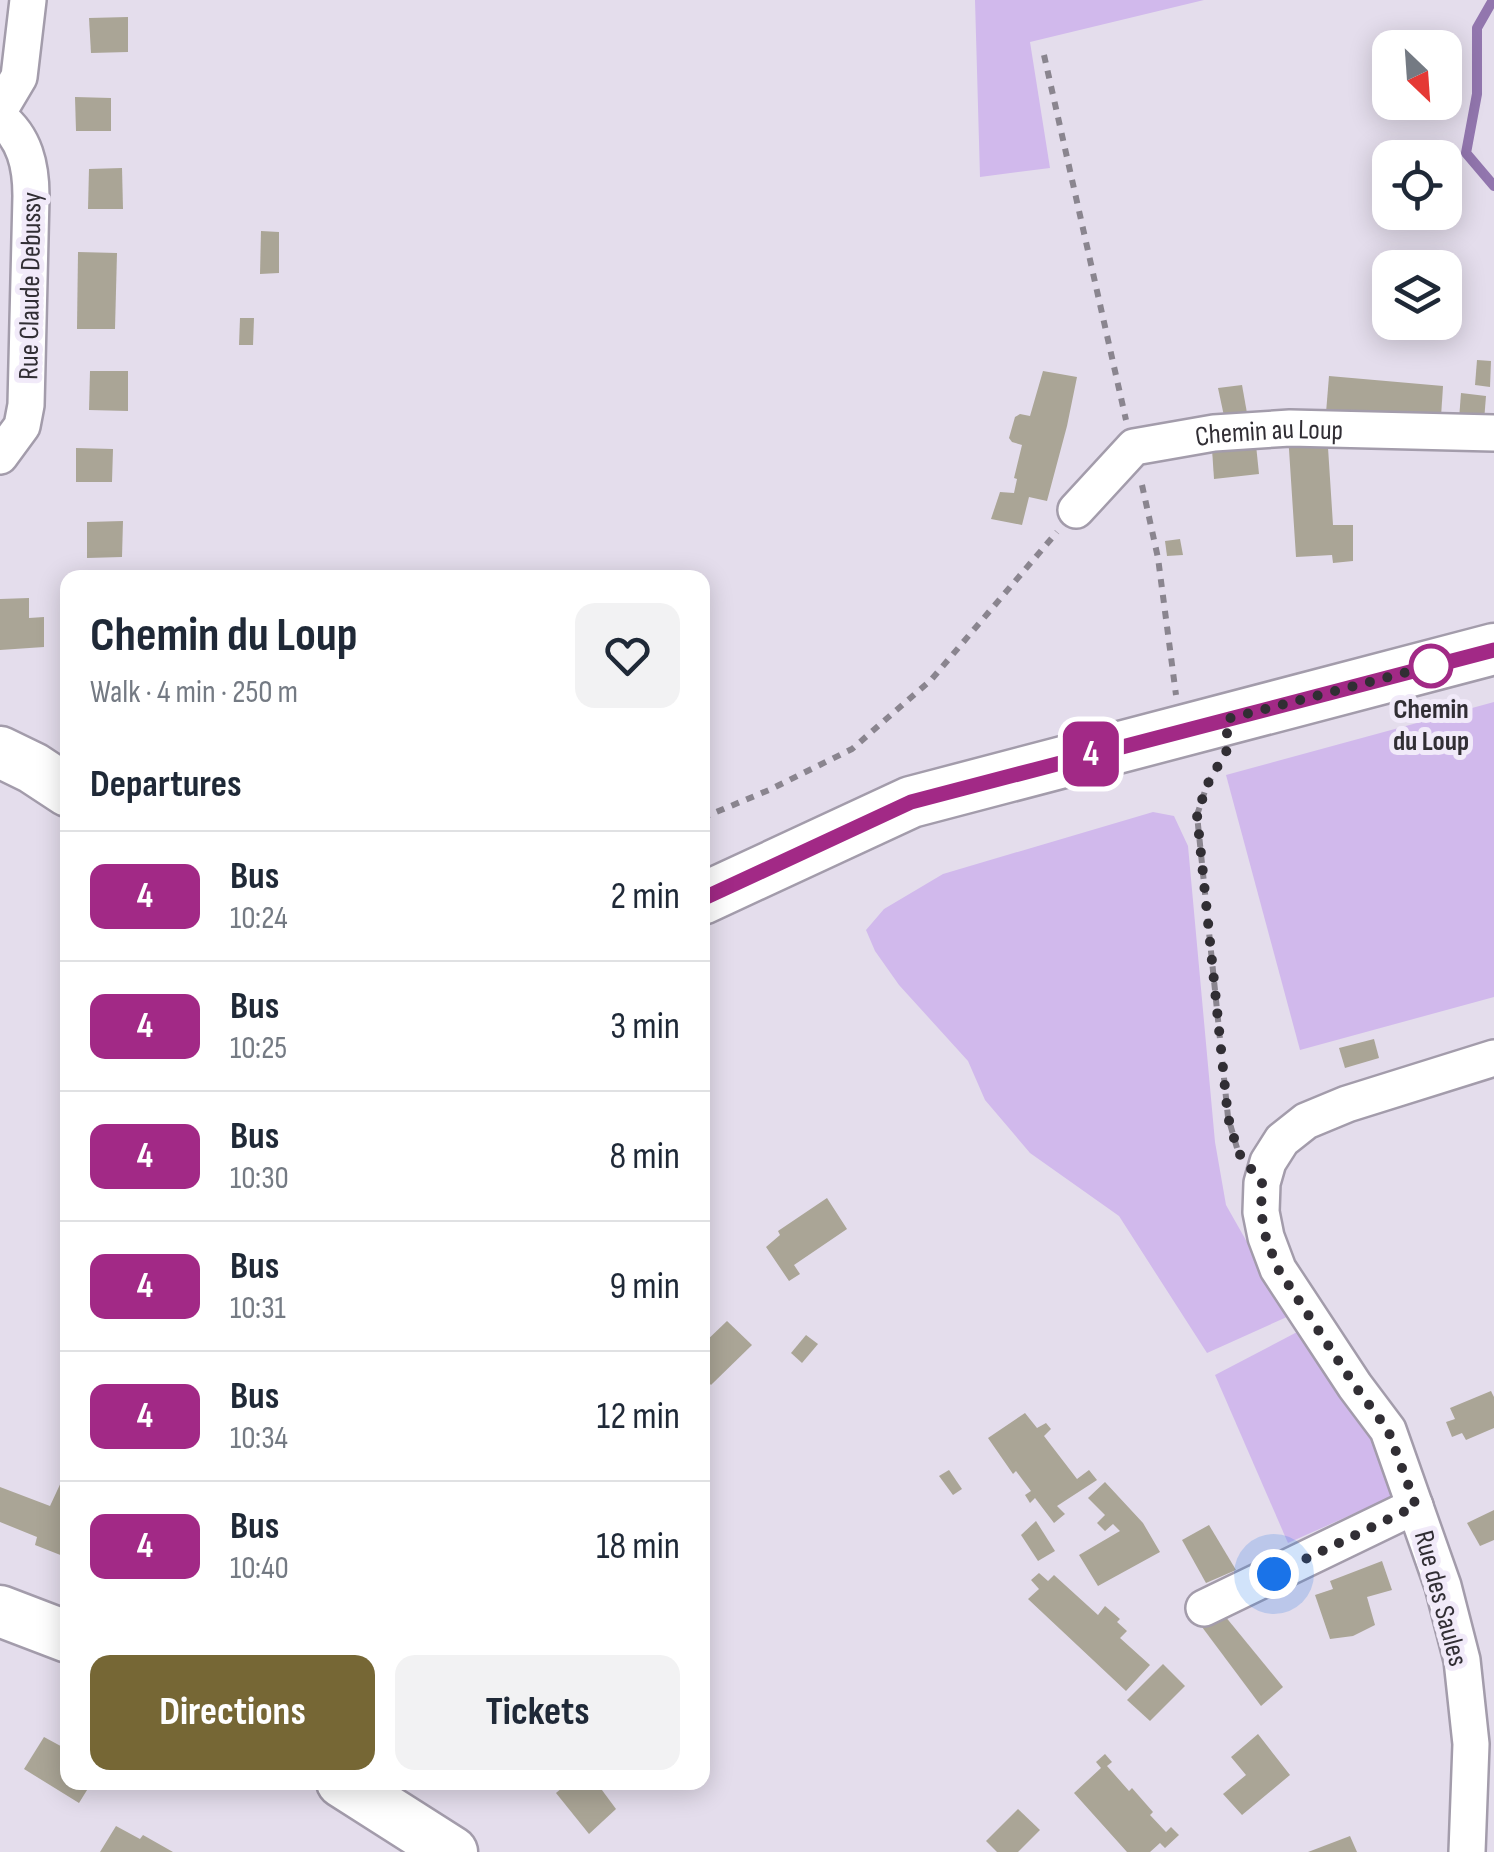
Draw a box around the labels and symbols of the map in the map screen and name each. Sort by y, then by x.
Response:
north arrow [1372,30,1462,120]
street label: Rue Claude Debussy [12,192,49,380]
street label: Chemin au Loup [1193,413,1344,454]
marker: Chemin du Loup [1410,645,1452,687]
place label: Chemin du Loup [1393,693,1469,758]
line badge: 4 [1058,722,1124,786]
street label: Rue des Saules [1407,1527,1474,1670]
your location [1249,1549,1299,1599]

